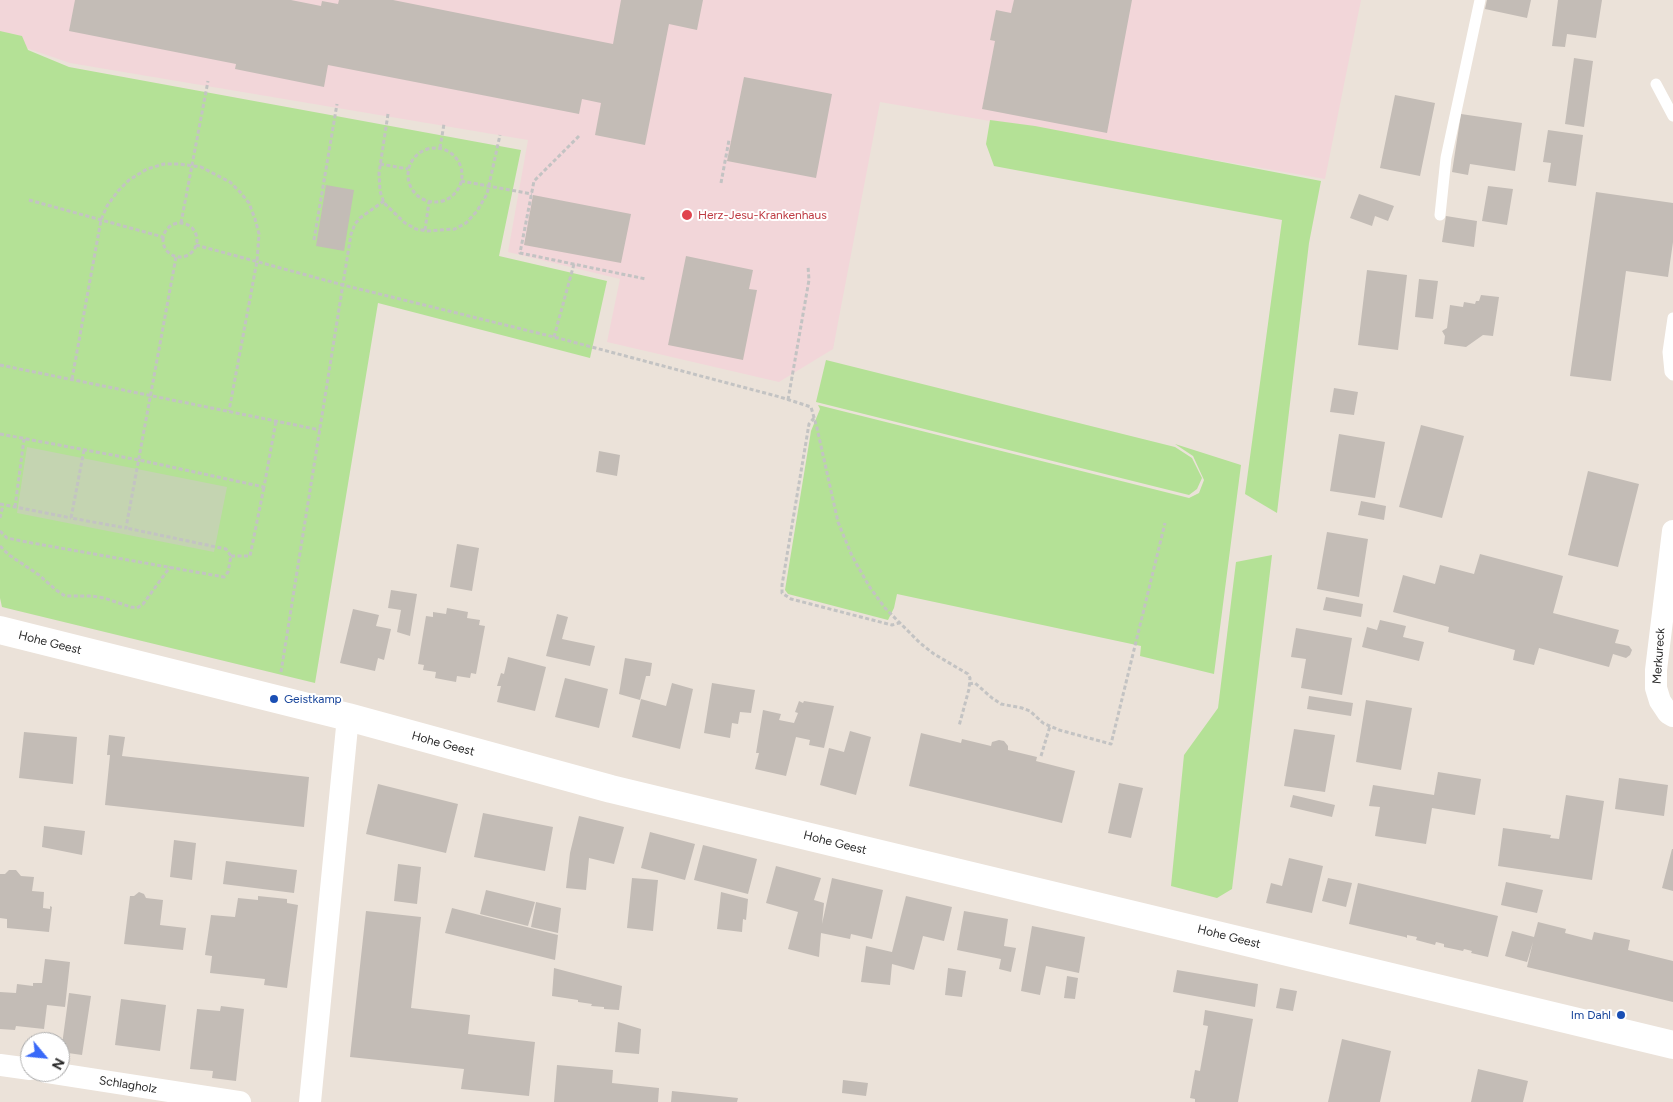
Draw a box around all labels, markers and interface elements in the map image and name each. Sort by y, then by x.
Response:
marker: Herz-Jesu-Krankenhaus [680,208,694,222]
place label: Herz-Jesu-Krankenhaus [698,208,827,222]
street label: Merkureck [1650,627,1668,685]
street label: Hohe Geest [17,628,83,658]
place label: Geistkamp [284,692,342,706]
marker: Geistkamp [268,693,280,705]
street label: Hohe Geest [410,729,476,759]
street label: Hohe Geest [802,828,868,858]
street label: Hohe Geest [1196,922,1262,952]
place label: Im Dahl [1571,1008,1611,1022]
marker: Im Dahl [1615,1009,1627,1021]
north arrow [20,1032,70,1082]
text: N [48,1055,68,1073]
street label: Schlagholz [98,1073,158,1097]

